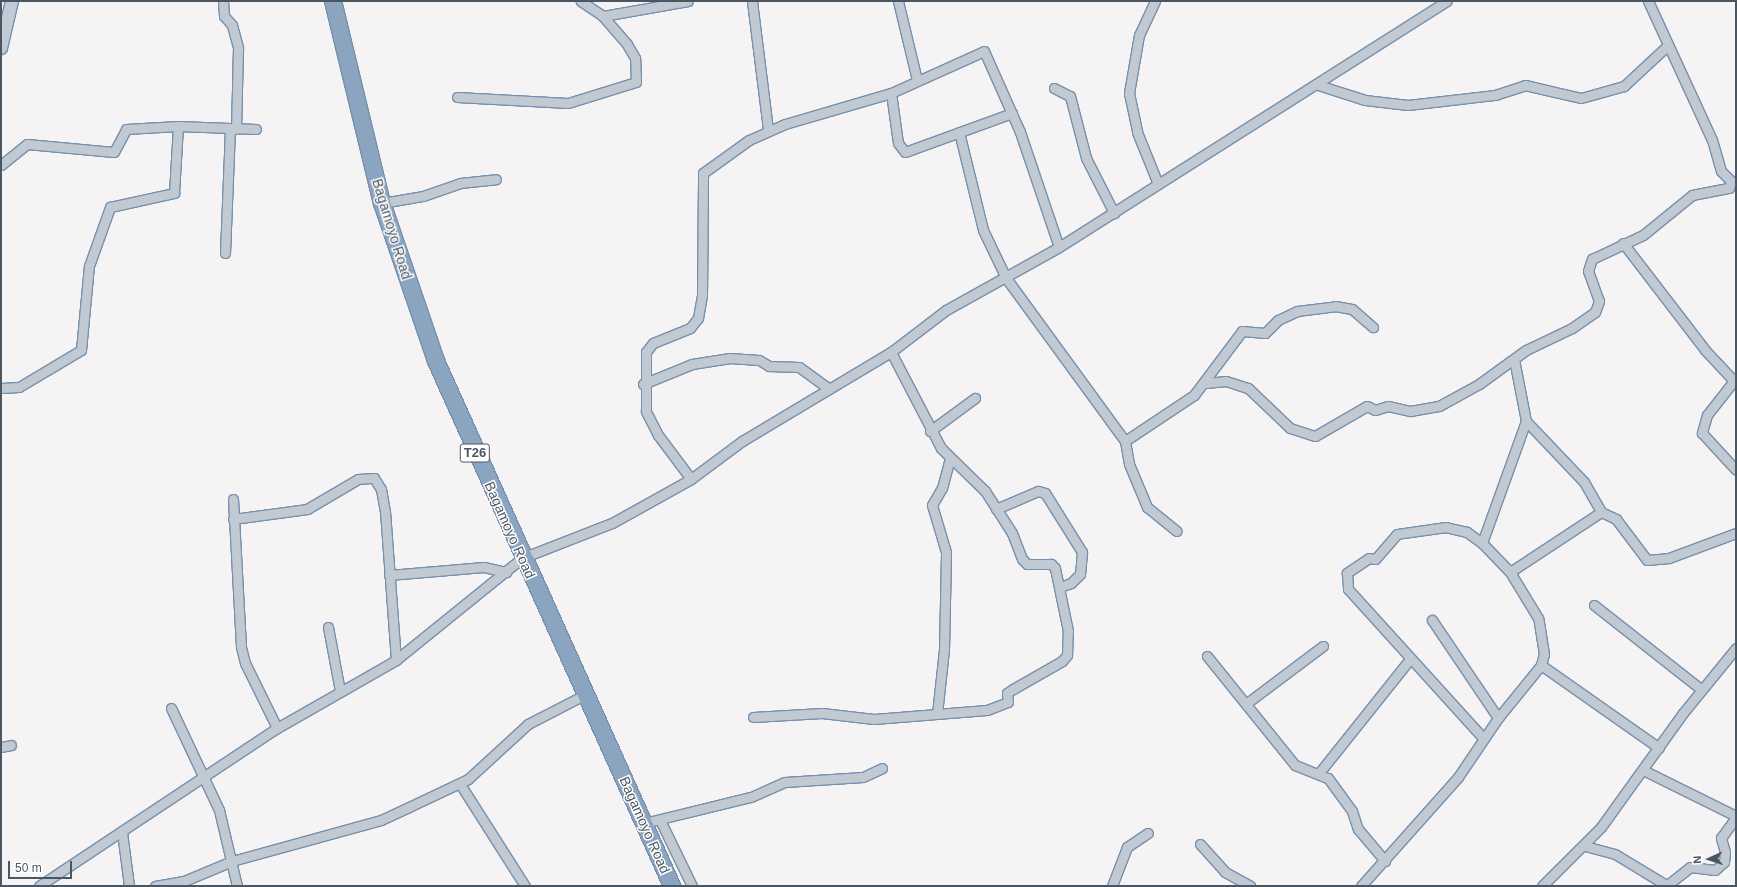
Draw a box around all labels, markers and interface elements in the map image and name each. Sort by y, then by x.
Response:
street label: Bagamoyo Road [369,177,415,281]
road number: T26 [459,442,491,464]
street label: Bagamoyo Road [481,479,539,581]
street label: Bagamoyo Road [616,774,674,876]
north arrow [1689,839,1729,879]
scale bar [10,853,74,879]
text: N [1691,855,1703,864]
text: 50 m [15,861,42,875]

